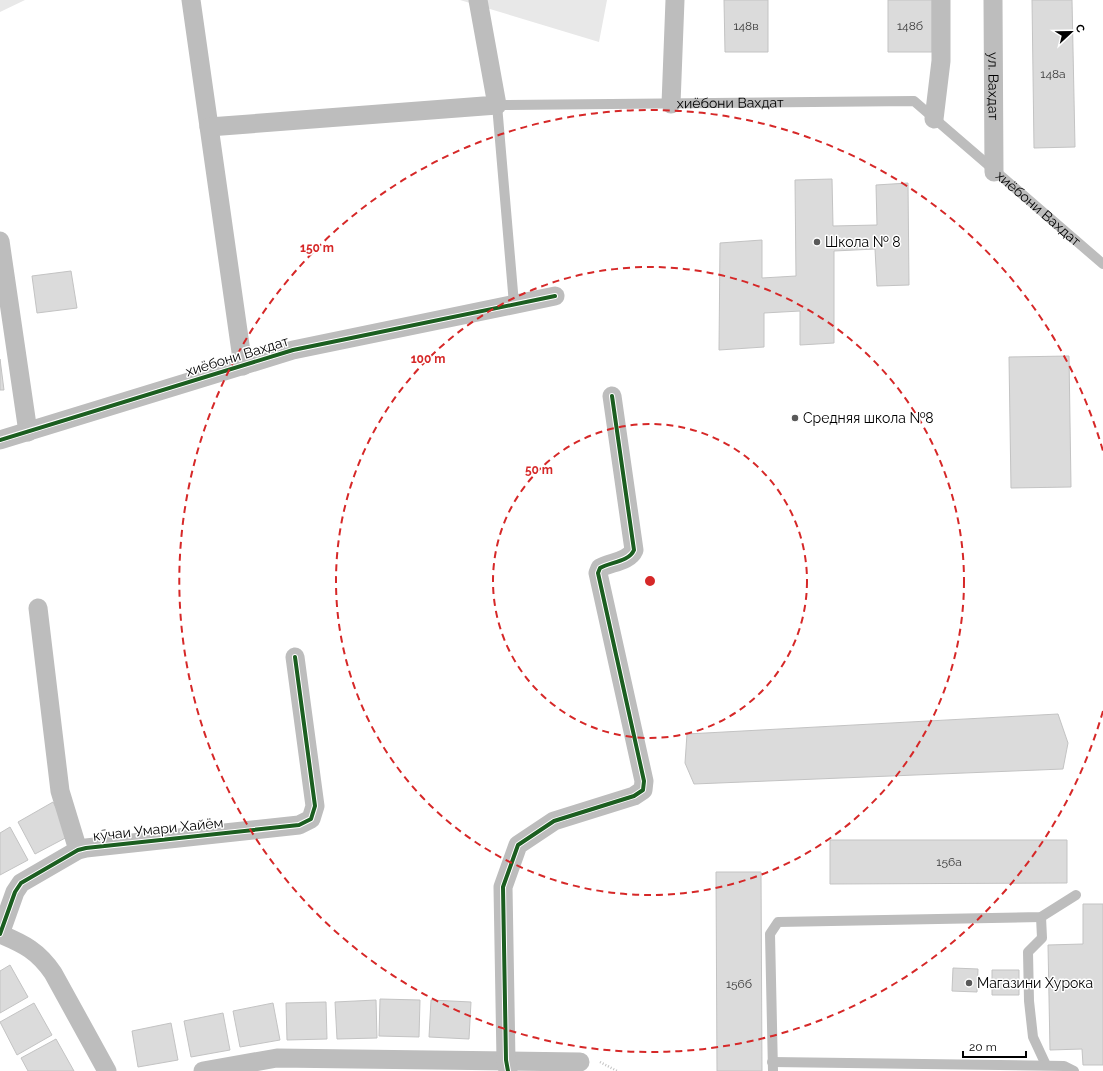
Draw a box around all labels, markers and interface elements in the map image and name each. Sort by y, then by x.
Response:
north arrow [1051,12,1091,52]
house number: 148в [733,19,759,33]
house number: 148б [897,19,923,33]
text: С [1072,23,1087,35]
street label: ул. Вахдат [985,52,1002,120]
house number: 148а [1040,67,1066,81]
street label: хиёбони Вахдат [677,94,784,111]
street label: хиёбони Вахдат [993,167,1084,249]
place label: Школа № 8 [825,234,901,250]
marker: Школа № 8 [812,237,822,247]
text: 150 m [300,241,334,255]
street label: хиёбони Вахдат [184,333,291,379]
text: 100 m [411,352,445,366]
place label: Средняя школа №8 [803,410,934,426]
marker: Средняя школа №8 [790,413,800,423]
text: 50 m [525,463,553,477]
centre of rings [643,574,657,588]
street label: кӯчаи Умари Хайём [92,814,224,844]
house number: 156а [936,855,962,869]
place label: Магазини Хурока [977,975,1093,991]
house number: 156б [726,977,752,991]
marker: Магазини Хурока [964,978,974,988]
scale bar [963,1033,1026,1059]
text: 20 m [969,1040,997,1054]

